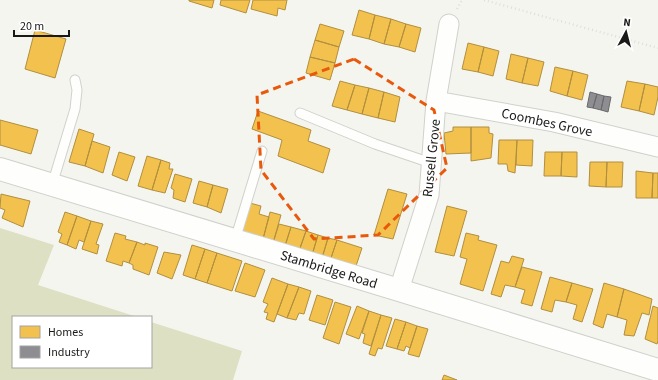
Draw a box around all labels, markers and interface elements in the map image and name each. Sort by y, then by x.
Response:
scale bar [14,12,69,38]
north arrow [606,12,646,52]
text: N [623,15,632,30]
text: 20 m [20,18,44,35]
street label: Coombes Grove [499,104,594,142]
street label: Russell Grove [418,118,446,198]
street label: Stambridge Road [278,246,380,294]
legend [12,316,152,368]
text: Homes [48,324,83,341]
text: Industry [48,344,90,361]

